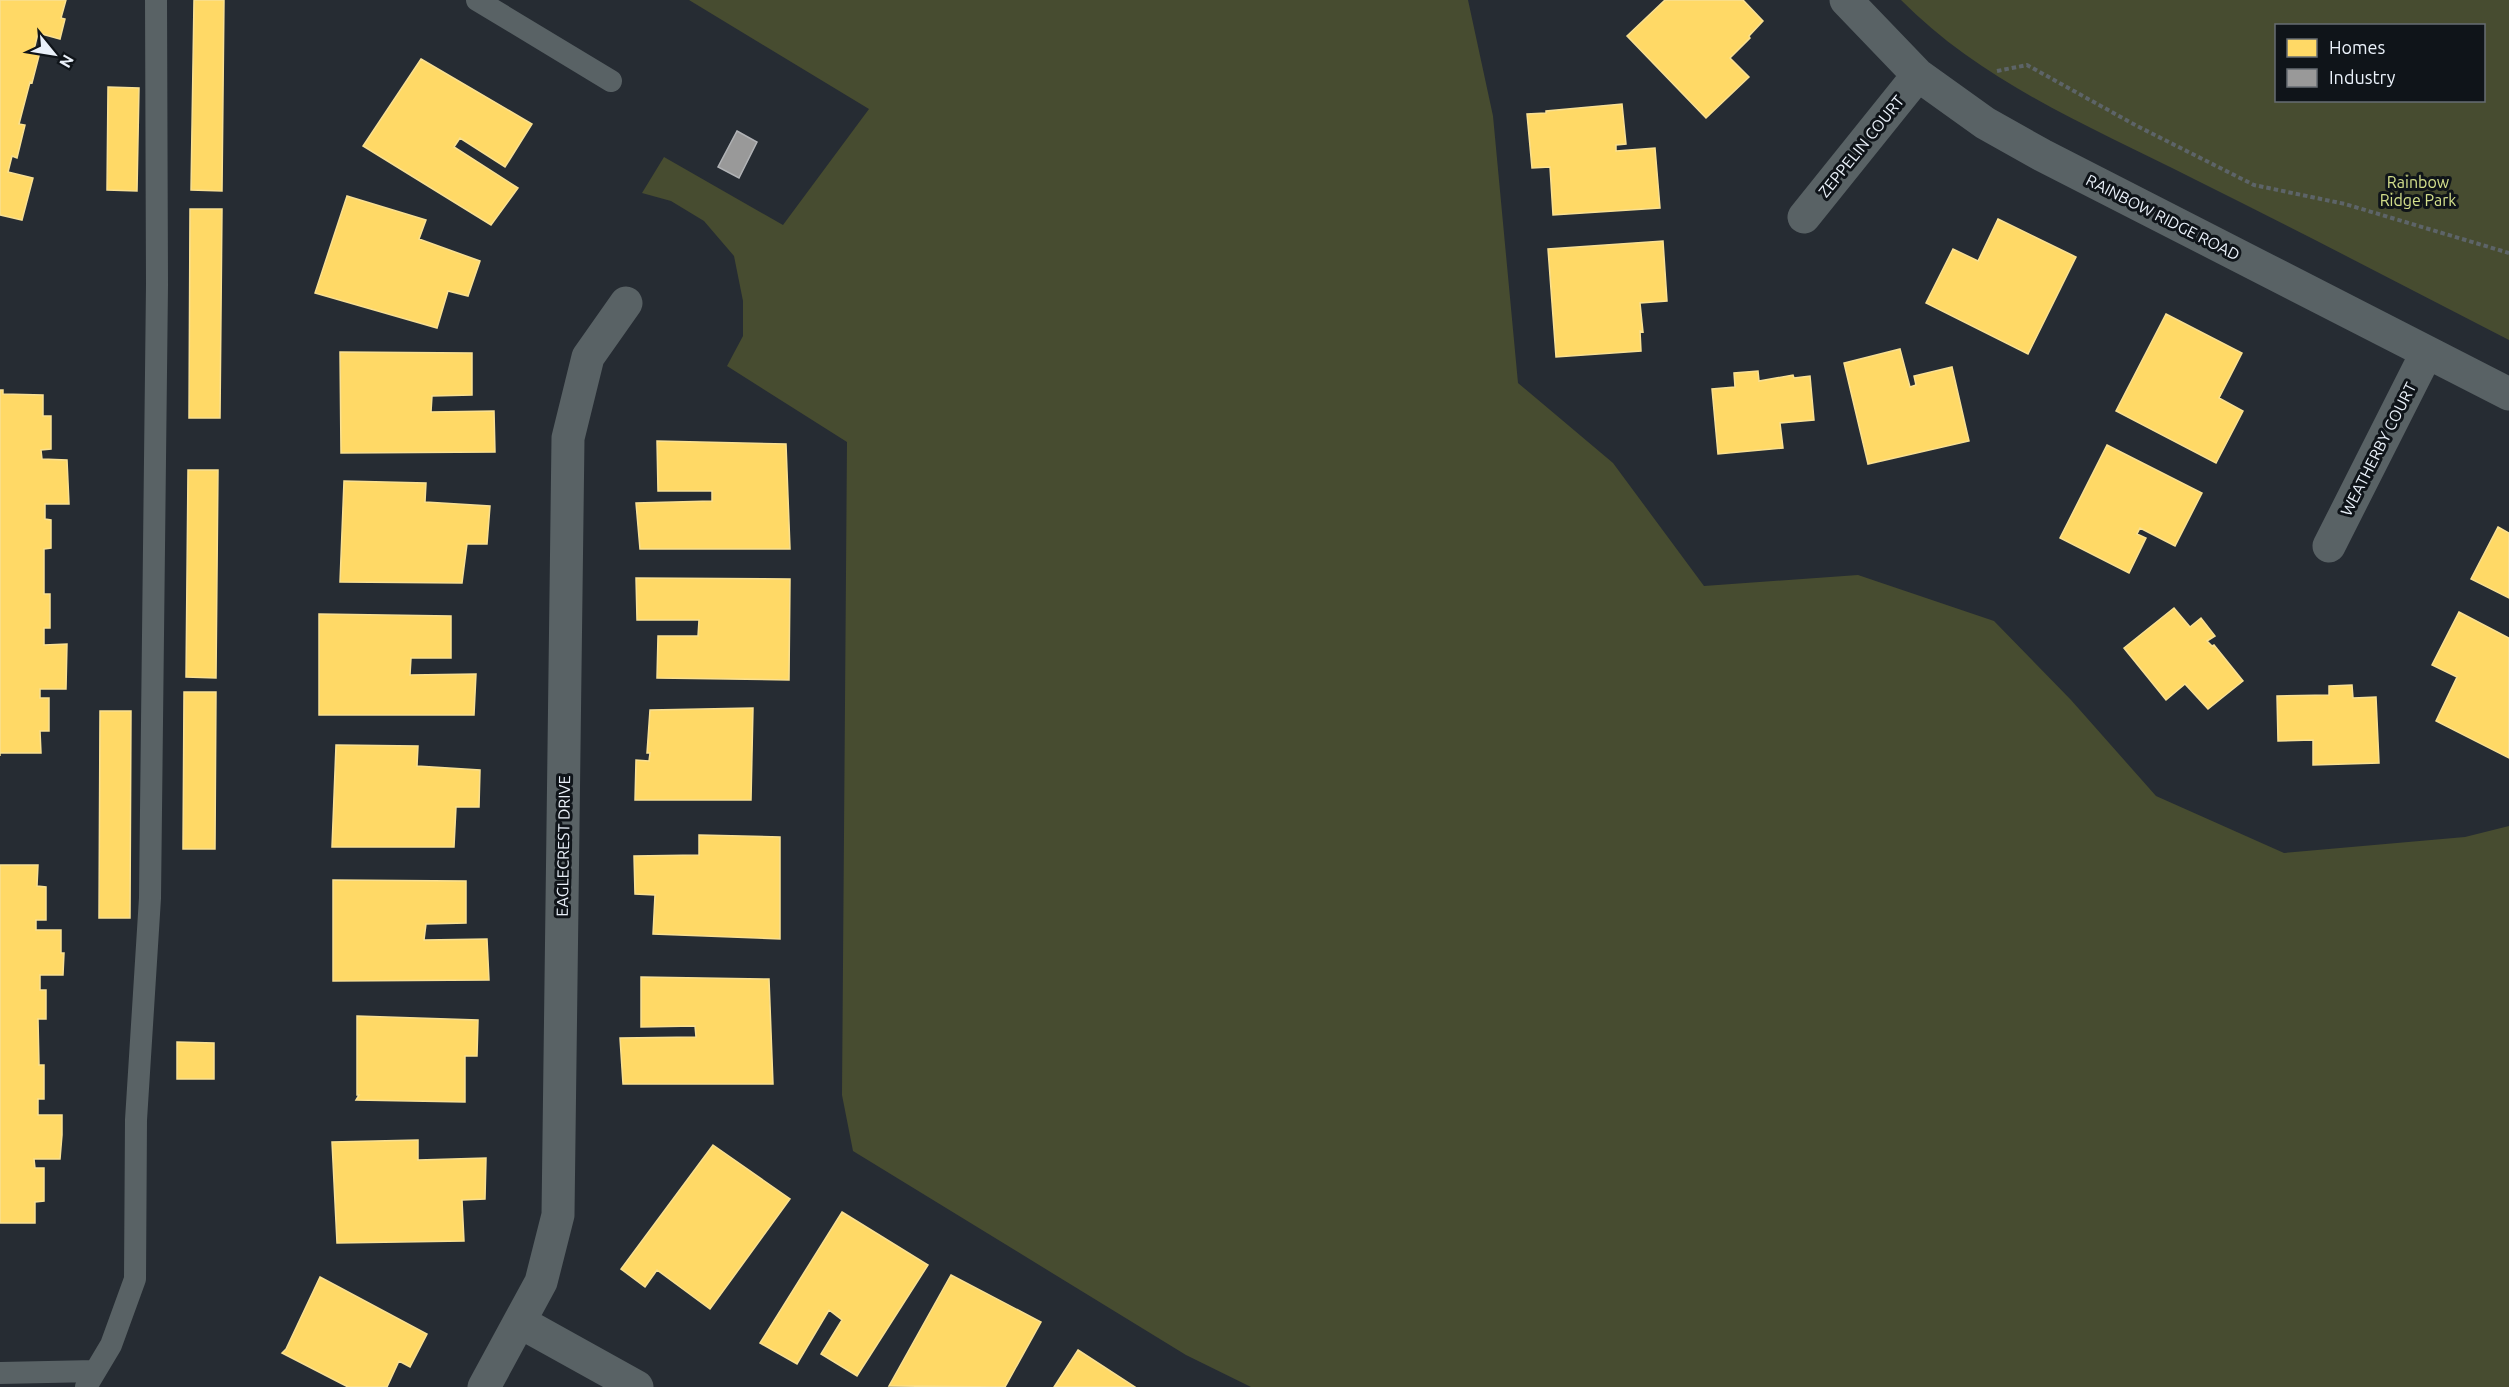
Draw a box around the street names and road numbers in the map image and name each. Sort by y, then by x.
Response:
street label: ZEPPELIN COURT [1815,92,1907,200]
street label: RAINBOW RIDGE ROAD [2083,170,2243,264]
street label: WEATHERBY COURT [2337,379,2419,519]
street label: EAGLECREST DRIVE [553,775,573,917]

